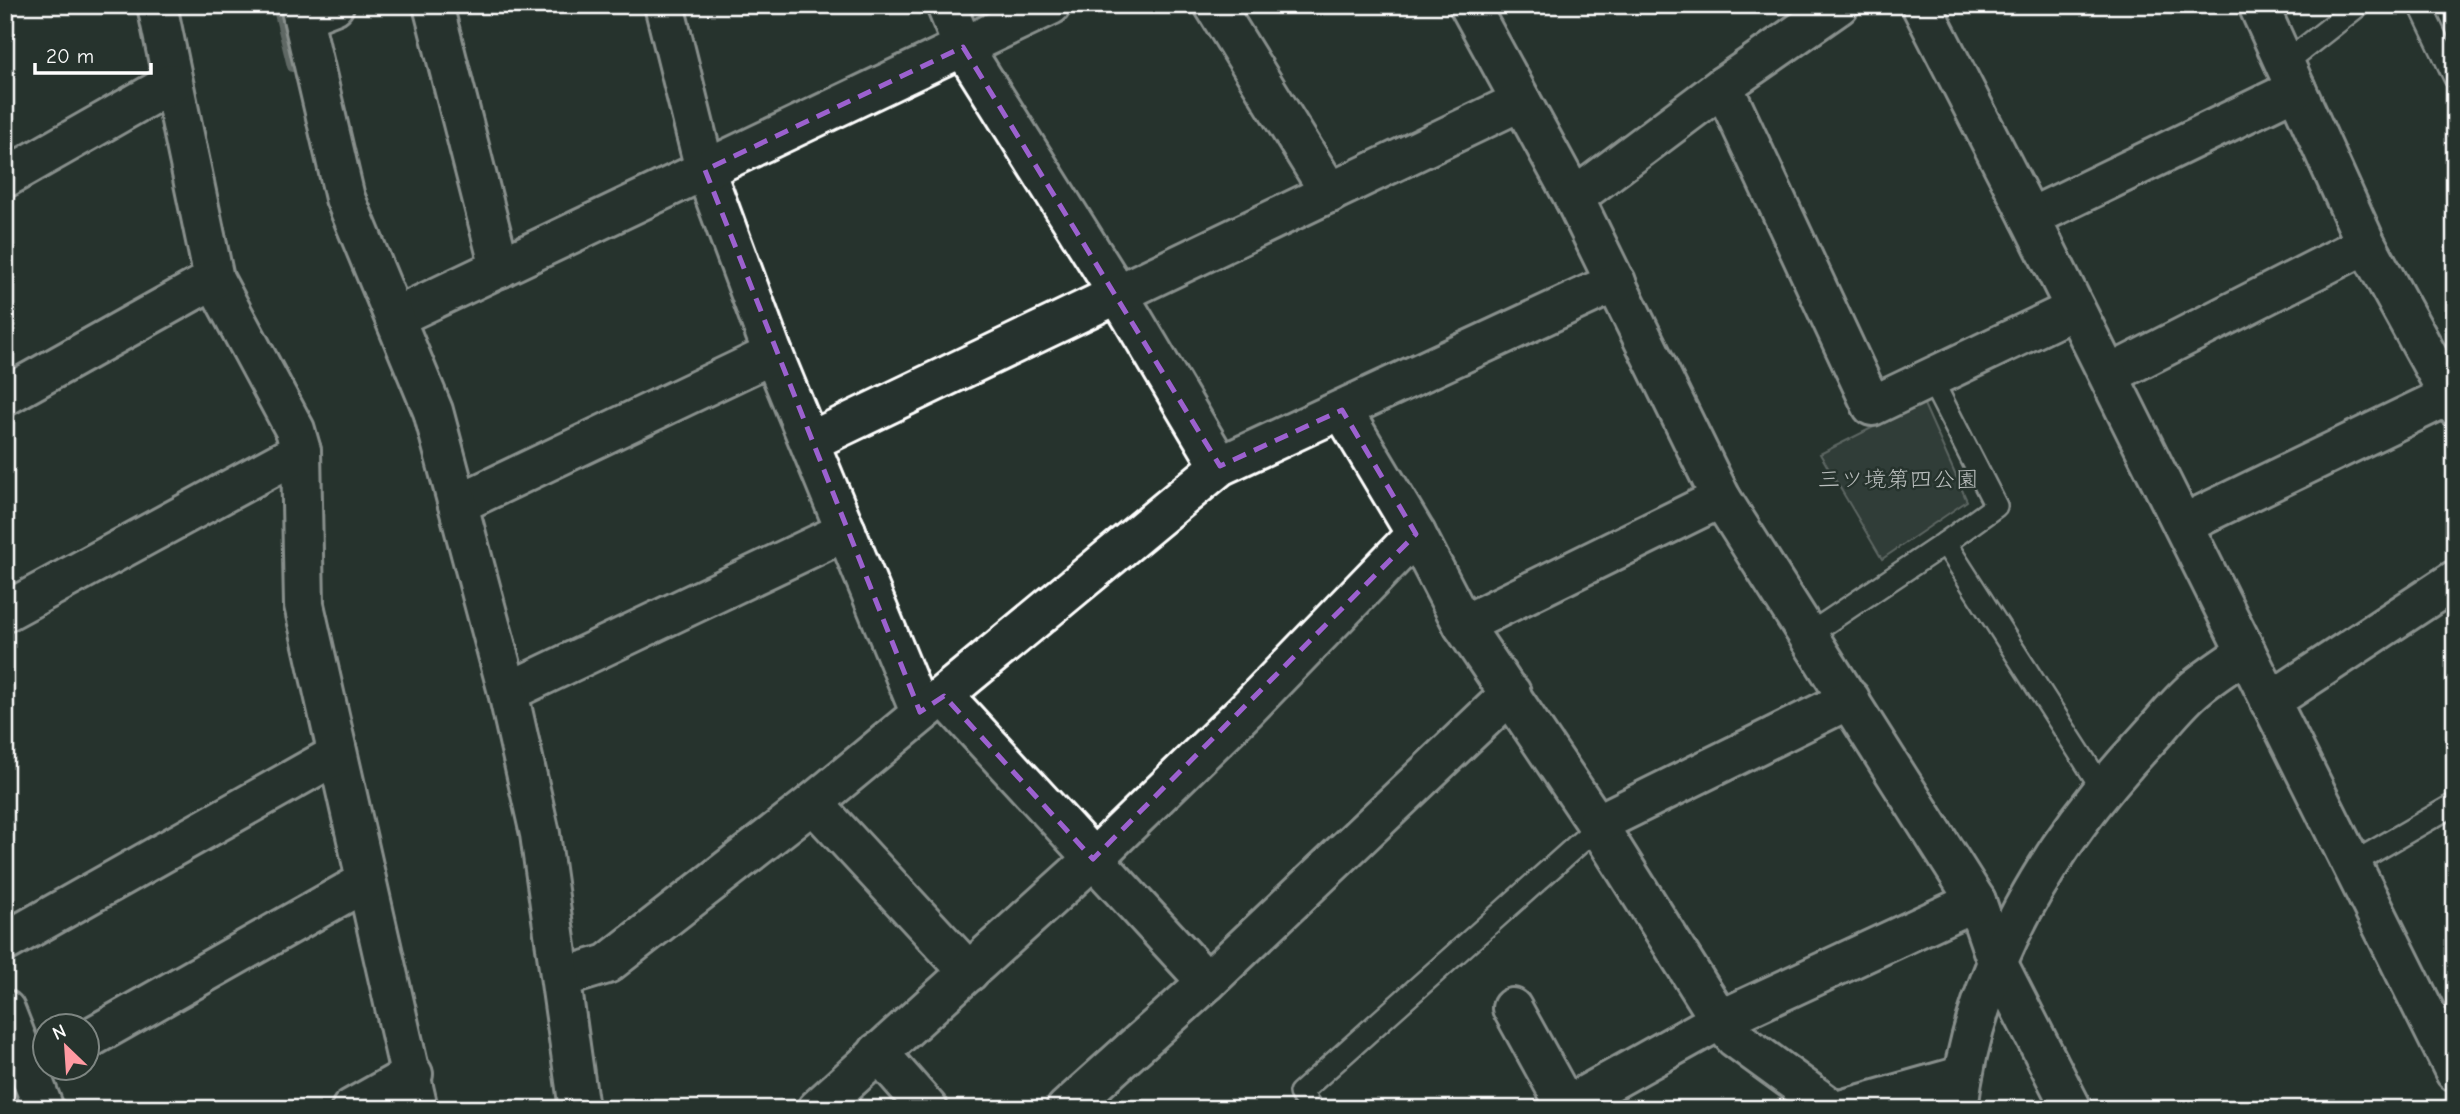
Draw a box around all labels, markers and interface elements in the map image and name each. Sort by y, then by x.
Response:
scale bar [35,32,150,76]
text: 20 m [46,44,94,68]
park label: 三ツ境第四公園 [1818,466,1979,493]
north arrow [32,1012,102,1082]
text: N [49,1020,70,1045]

